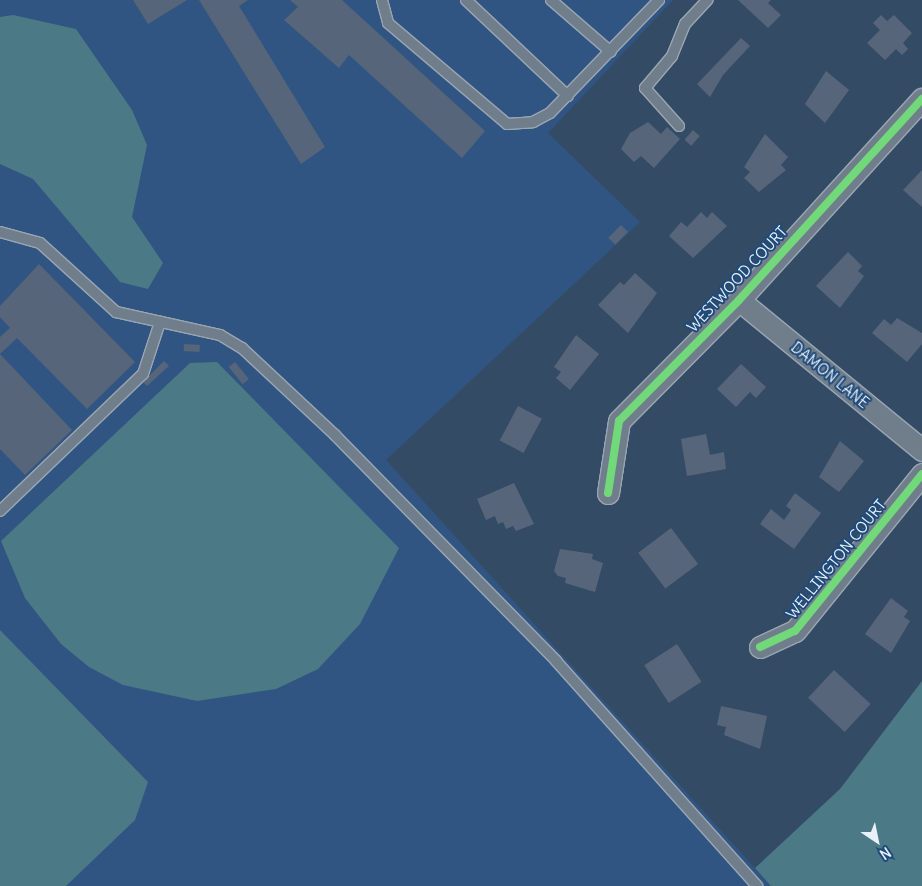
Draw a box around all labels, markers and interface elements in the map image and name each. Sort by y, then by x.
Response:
street label: WESTWOOD COURT [683,222,791,336]
street label: DAMON LANE [787,338,873,412]
street label: WELLINGTON COURT [782,496,890,622]
north arrow [852,816,902,866]
text: N [876,843,894,864]

